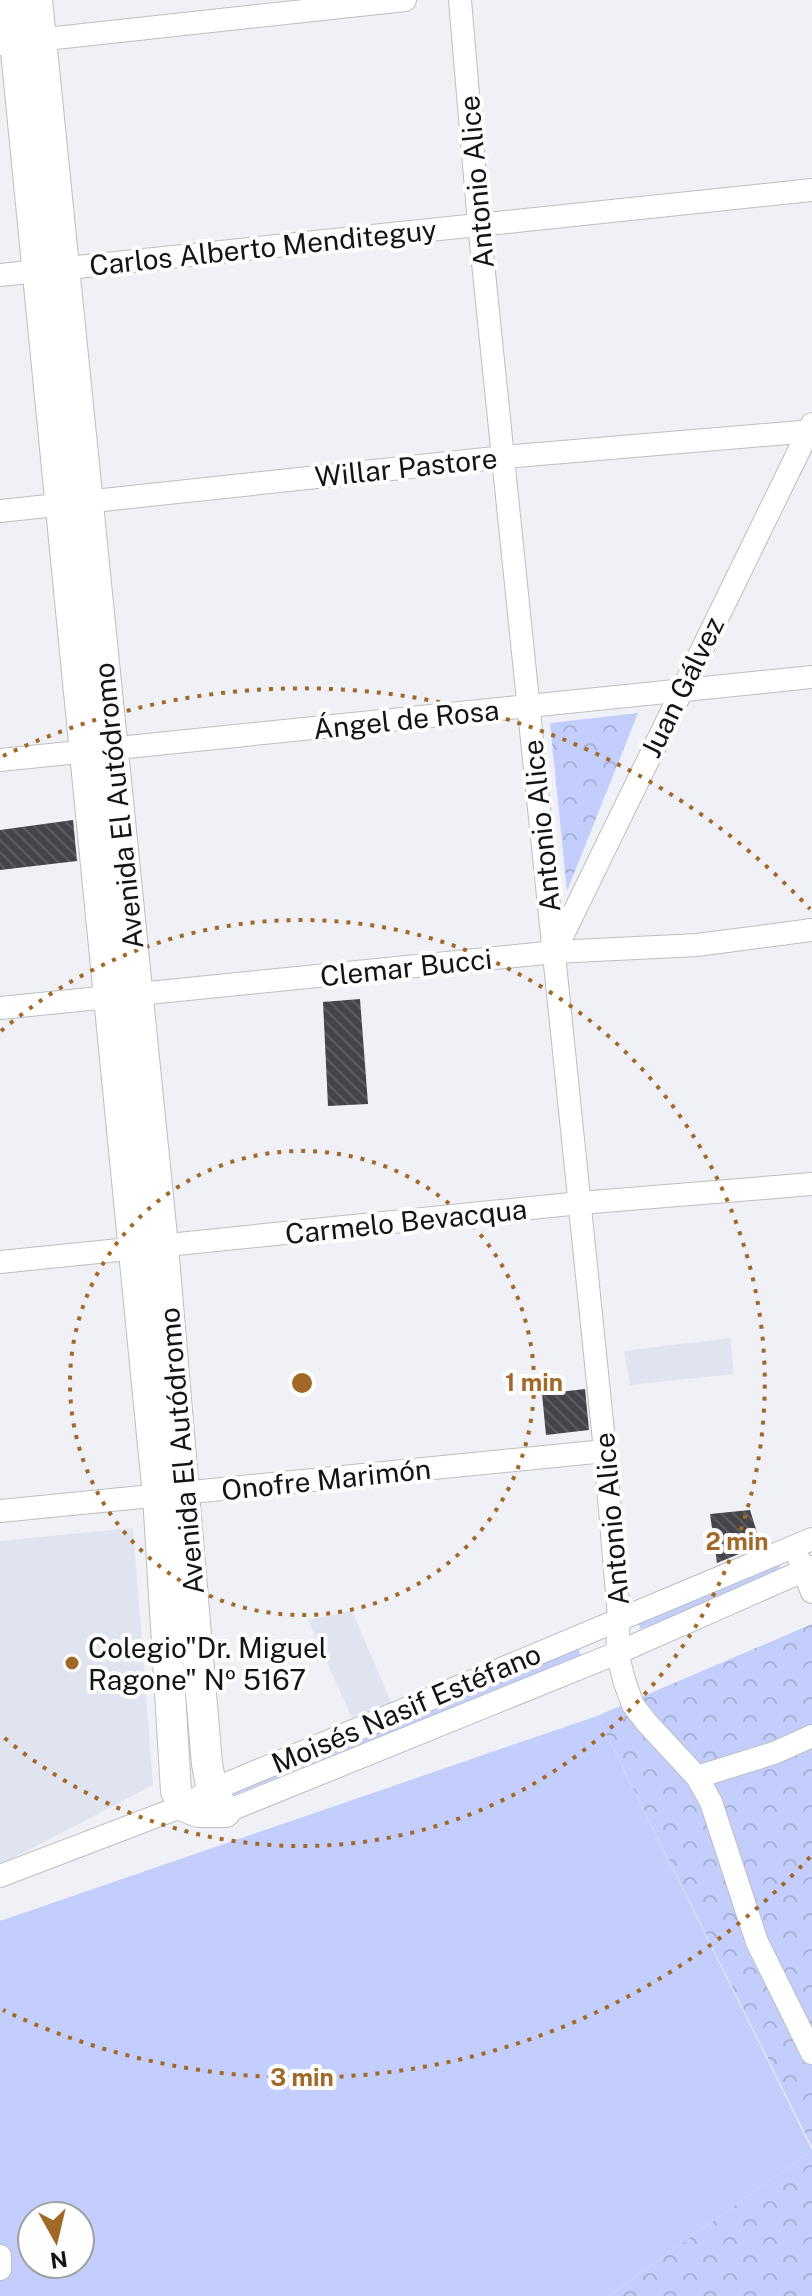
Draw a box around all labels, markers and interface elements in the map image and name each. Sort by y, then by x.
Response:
street label: Antonio Alice [452,94,500,270]
street label: Carlos Alberto Menditeguy [88,212,438,282]
street label: Willar Pastore [313,441,499,493]
street label: Juan Gálvez [634,611,730,763]
street label: Avenida El Autódromo [87,661,149,951]
street label: Ángel de Rosa [311,693,501,745]
street label: Antonio Alice [516,738,566,914]
street label: Clemar Bucci [319,942,493,992]
street label: Carmelo Bevacqua [283,1192,529,1250]
street label: Avenida El Autódromo [152,1306,210,1596]
text: 1 min [505,1368,563,1396]
centre of rings [288,1369,316,1397]
street label: Antonio Alice [587,1431,635,1607]
street label: Onofre Marimón [220,1452,432,1506]
text: 2 min [706,1527,768,1555]
place label: Colegio"Dr. Miguel Ragone" Nº 5167 [88,1631,327,1696]
street label: Moisés Nasif Estéfano [267,1636,545,1780]
marker: Colegio"Dr. Miguel Ragone" Nº 5167 [63,1654,81,1672]
text: 3 min [270,2063,334,2091]
north arrow [16,2200,96,2280]
text: N [48,2246,69,2274]

